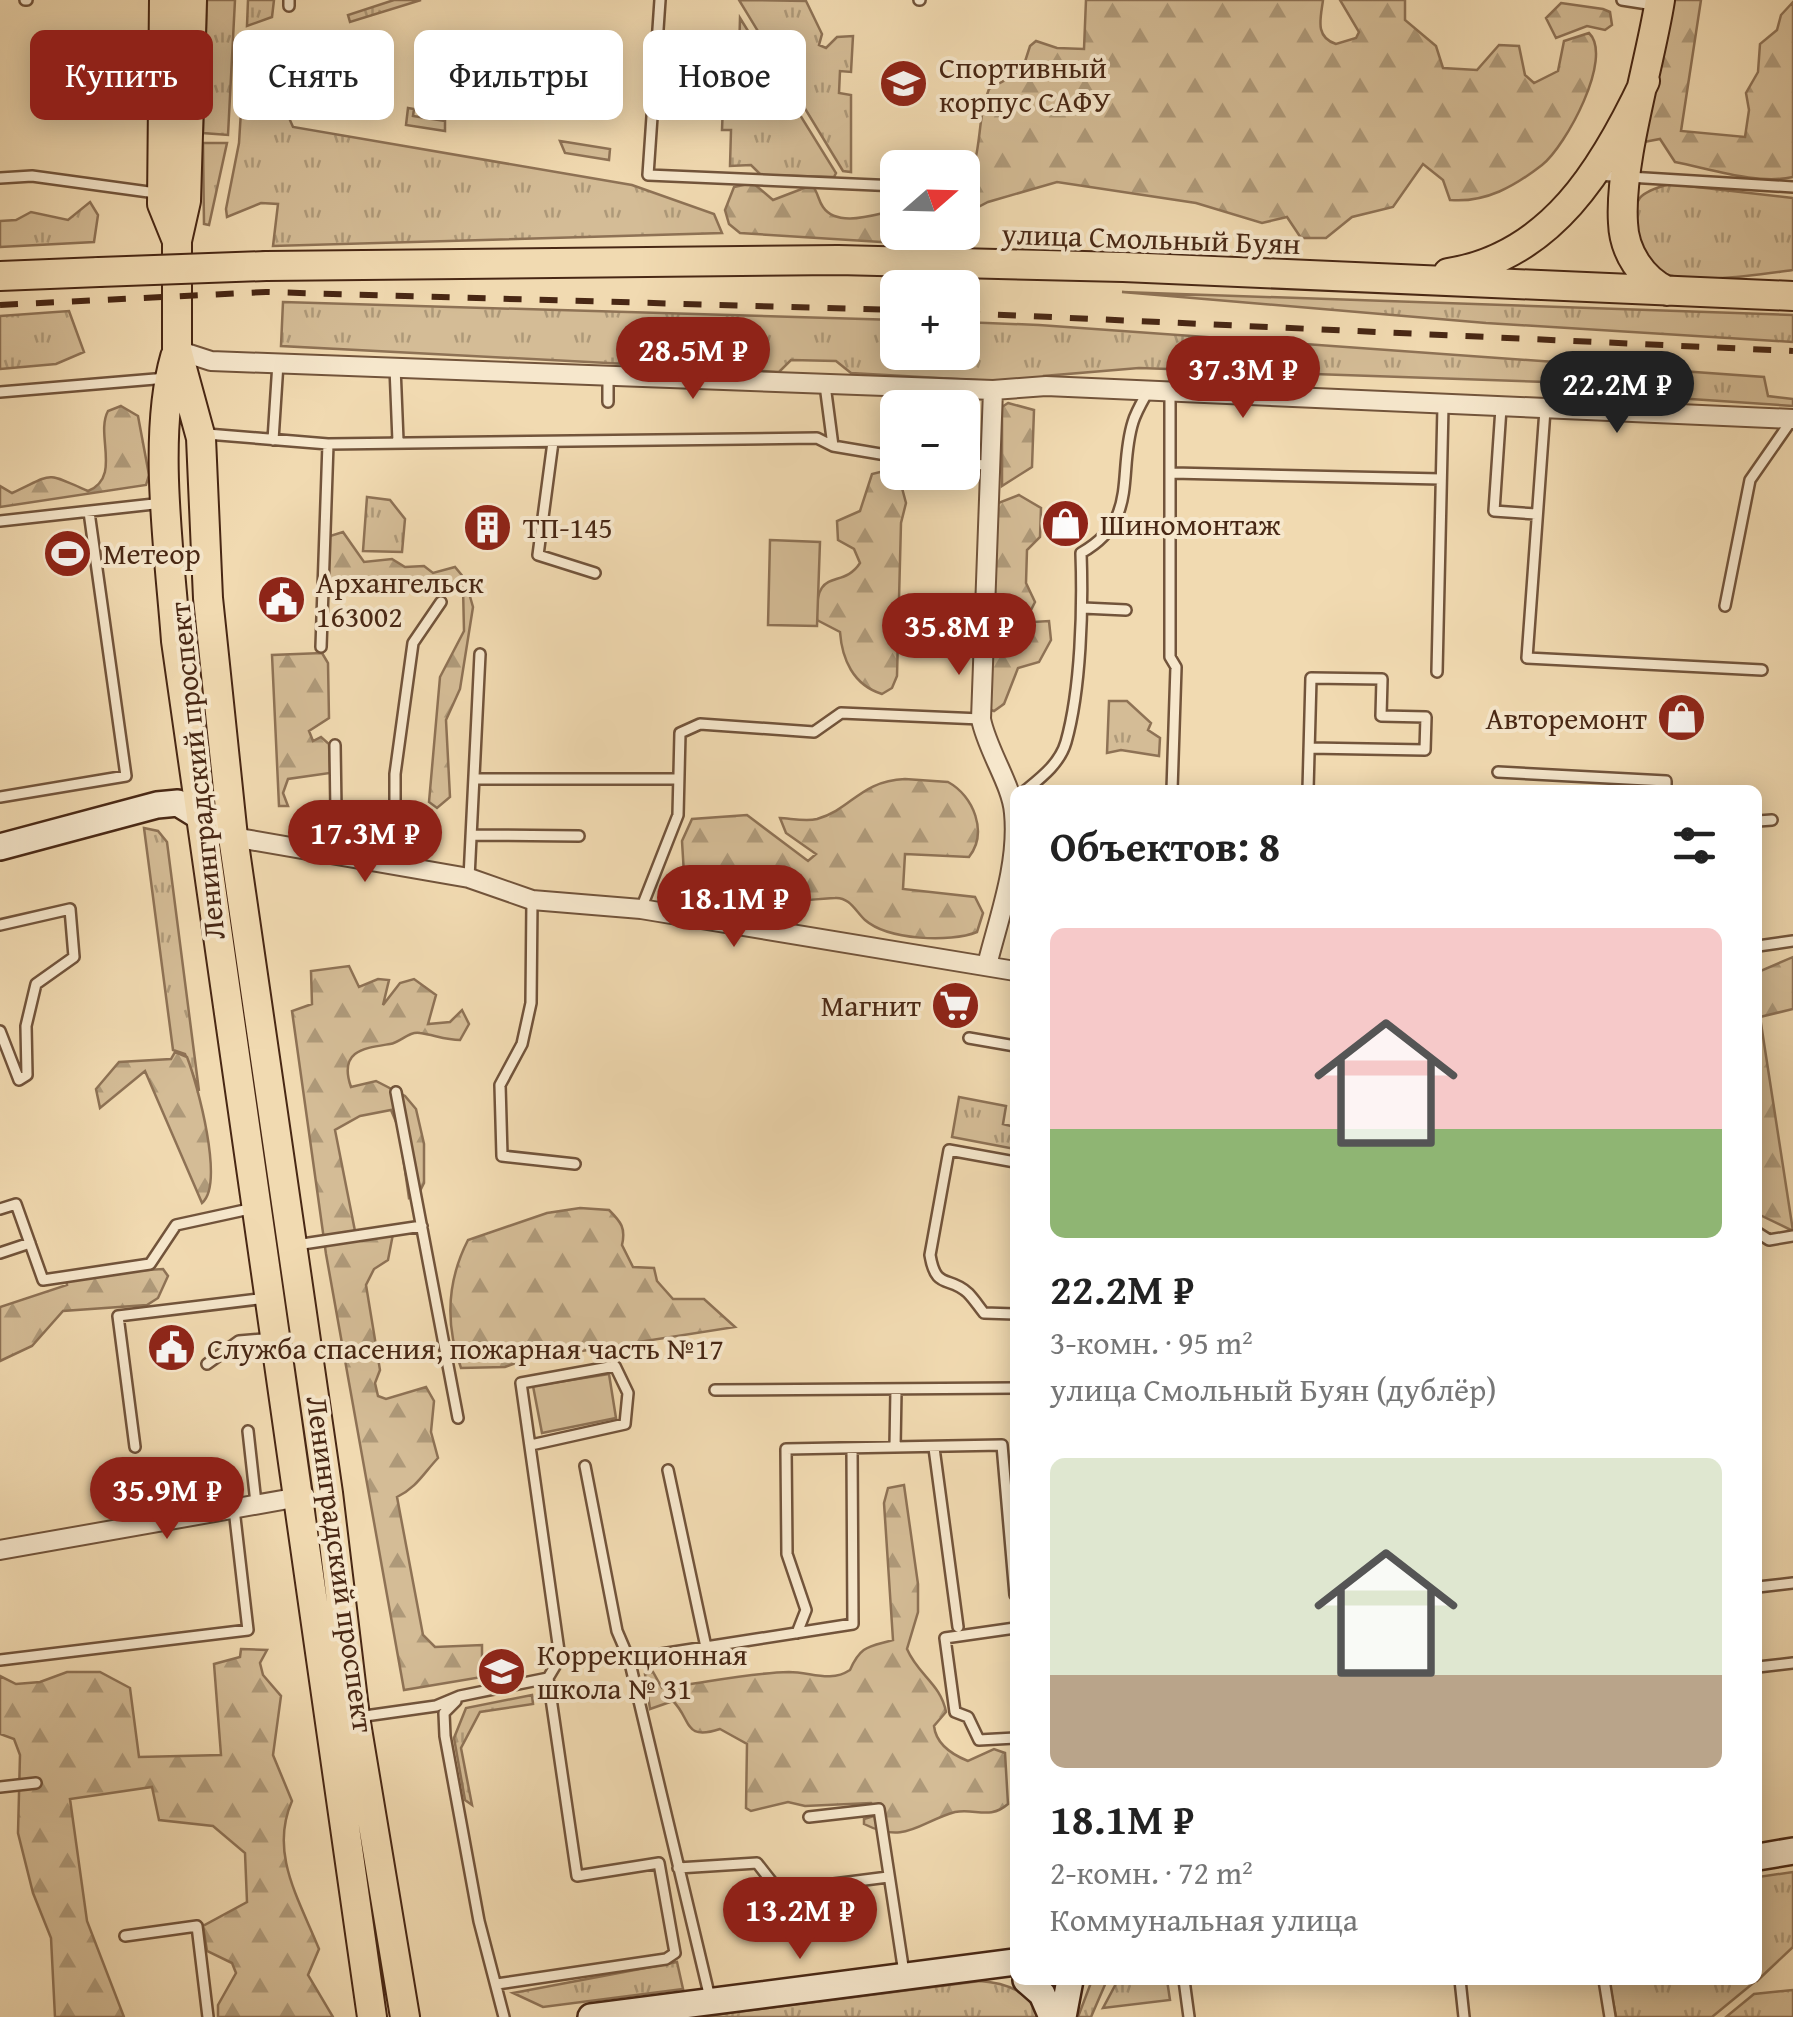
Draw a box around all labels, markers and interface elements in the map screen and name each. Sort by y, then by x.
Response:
chip: Купить [30,30,213,120]
chip: Снять [233,30,394,120]
chip: Фильтры [414,30,623,120]
chip: Новое [643,30,806,120]
place label: Спортивный корпус САФУ [939,45,1111,123]
school or university icon: Спортивный корпус САФУ [878,58,930,110]
north arrow [880,150,980,250]
map controls [880,150,980,490]
street label: улица Смольный Буян [1000,211,1301,265]
button: + [880,270,980,370]
pin: 28.5M ₽ [601,317,785,402]
text: 28.5M ₽ [638,326,748,373]
pin: 37.3M ₽ [1151,336,1335,421]
text: 37.3M ₽ [1188,345,1298,392]
pin: 22.2M ₽ [1525,351,1709,436]
text: 22.2M ₽ [1562,360,1672,407]
button: − [880,390,980,490]
shop icon: Шиномонтаж [1039,498,1091,550]
building icon: ТП-145 [462,501,514,553]
place label: Шиномонтаж [1100,502,1281,546]
place label: ТП-145 [523,505,613,549]
sports icon: Метеор [42,527,94,579]
place label: Метеор [103,531,201,575]
place label: Архангельск 163002 [316,560,484,638]
public building icon: Архангельск 163002 [255,573,307,625]
pin: 35.8M ₽ [867,593,1051,678]
street label: Ленинградский проспект [156,599,236,942]
text: 35.8M ₽ [904,602,1014,649]
shop icon: Авторемонт [1656,692,1708,744]
place label: Авторемонт [1485,696,1648,740]
pin: 17.3M ₽ [273,800,457,885]
text: 17.3M ₽ [310,809,420,856]
text: Объектов: 8 [1050,815,1280,876]
icon: filters [1667,818,1722,873]
pin: 18.1M ₽ [642,865,826,950]
text: 18.1M ₽ [679,874,789,921]
supermarket icon: Магнит [930,979,982,1031]
place label: Магнит [821,983,922,1027]
icon: home [1296,993,1476,1173]
text: 22.2M ₽ [1050,1258,1194,1319]
text: 3-комн. · 95 m² [1050,1319,1253,1366]
public building icon: Служба спасения, пожарная часть №17 [146,1322,198,1374]
place label: Служба спасения, пожарная часть №17 [207,1326,724,1370]
text: улица Смольный Буян (дублёр) [1050,1366,1497,1413]
street label: Ленинградский проспект [296,1393,386,1736]
pin: 35.9M ₽ [75,1457,259,1542]
text: 35.9M ₽ [112,1466,222,1513]
icon: home [1296,1523,1476,1703]
place label: Коррекционная школа № 31 [537,1632,747,1710]
school or university icon: Коррекционная школа № 31 [476,1645,528,1697]
text: 18.1M ₽ [1050,1788,1194,1849]
text: 2-комн. · 72 m² [1050,1849,1253,1896]
pin: 13.2M ₽ [708,1877,892,1962]
text: 13.2M ₽ [745,1886,855,1933]
text: Коммунальная улица [1050,1896,1358,1943]

